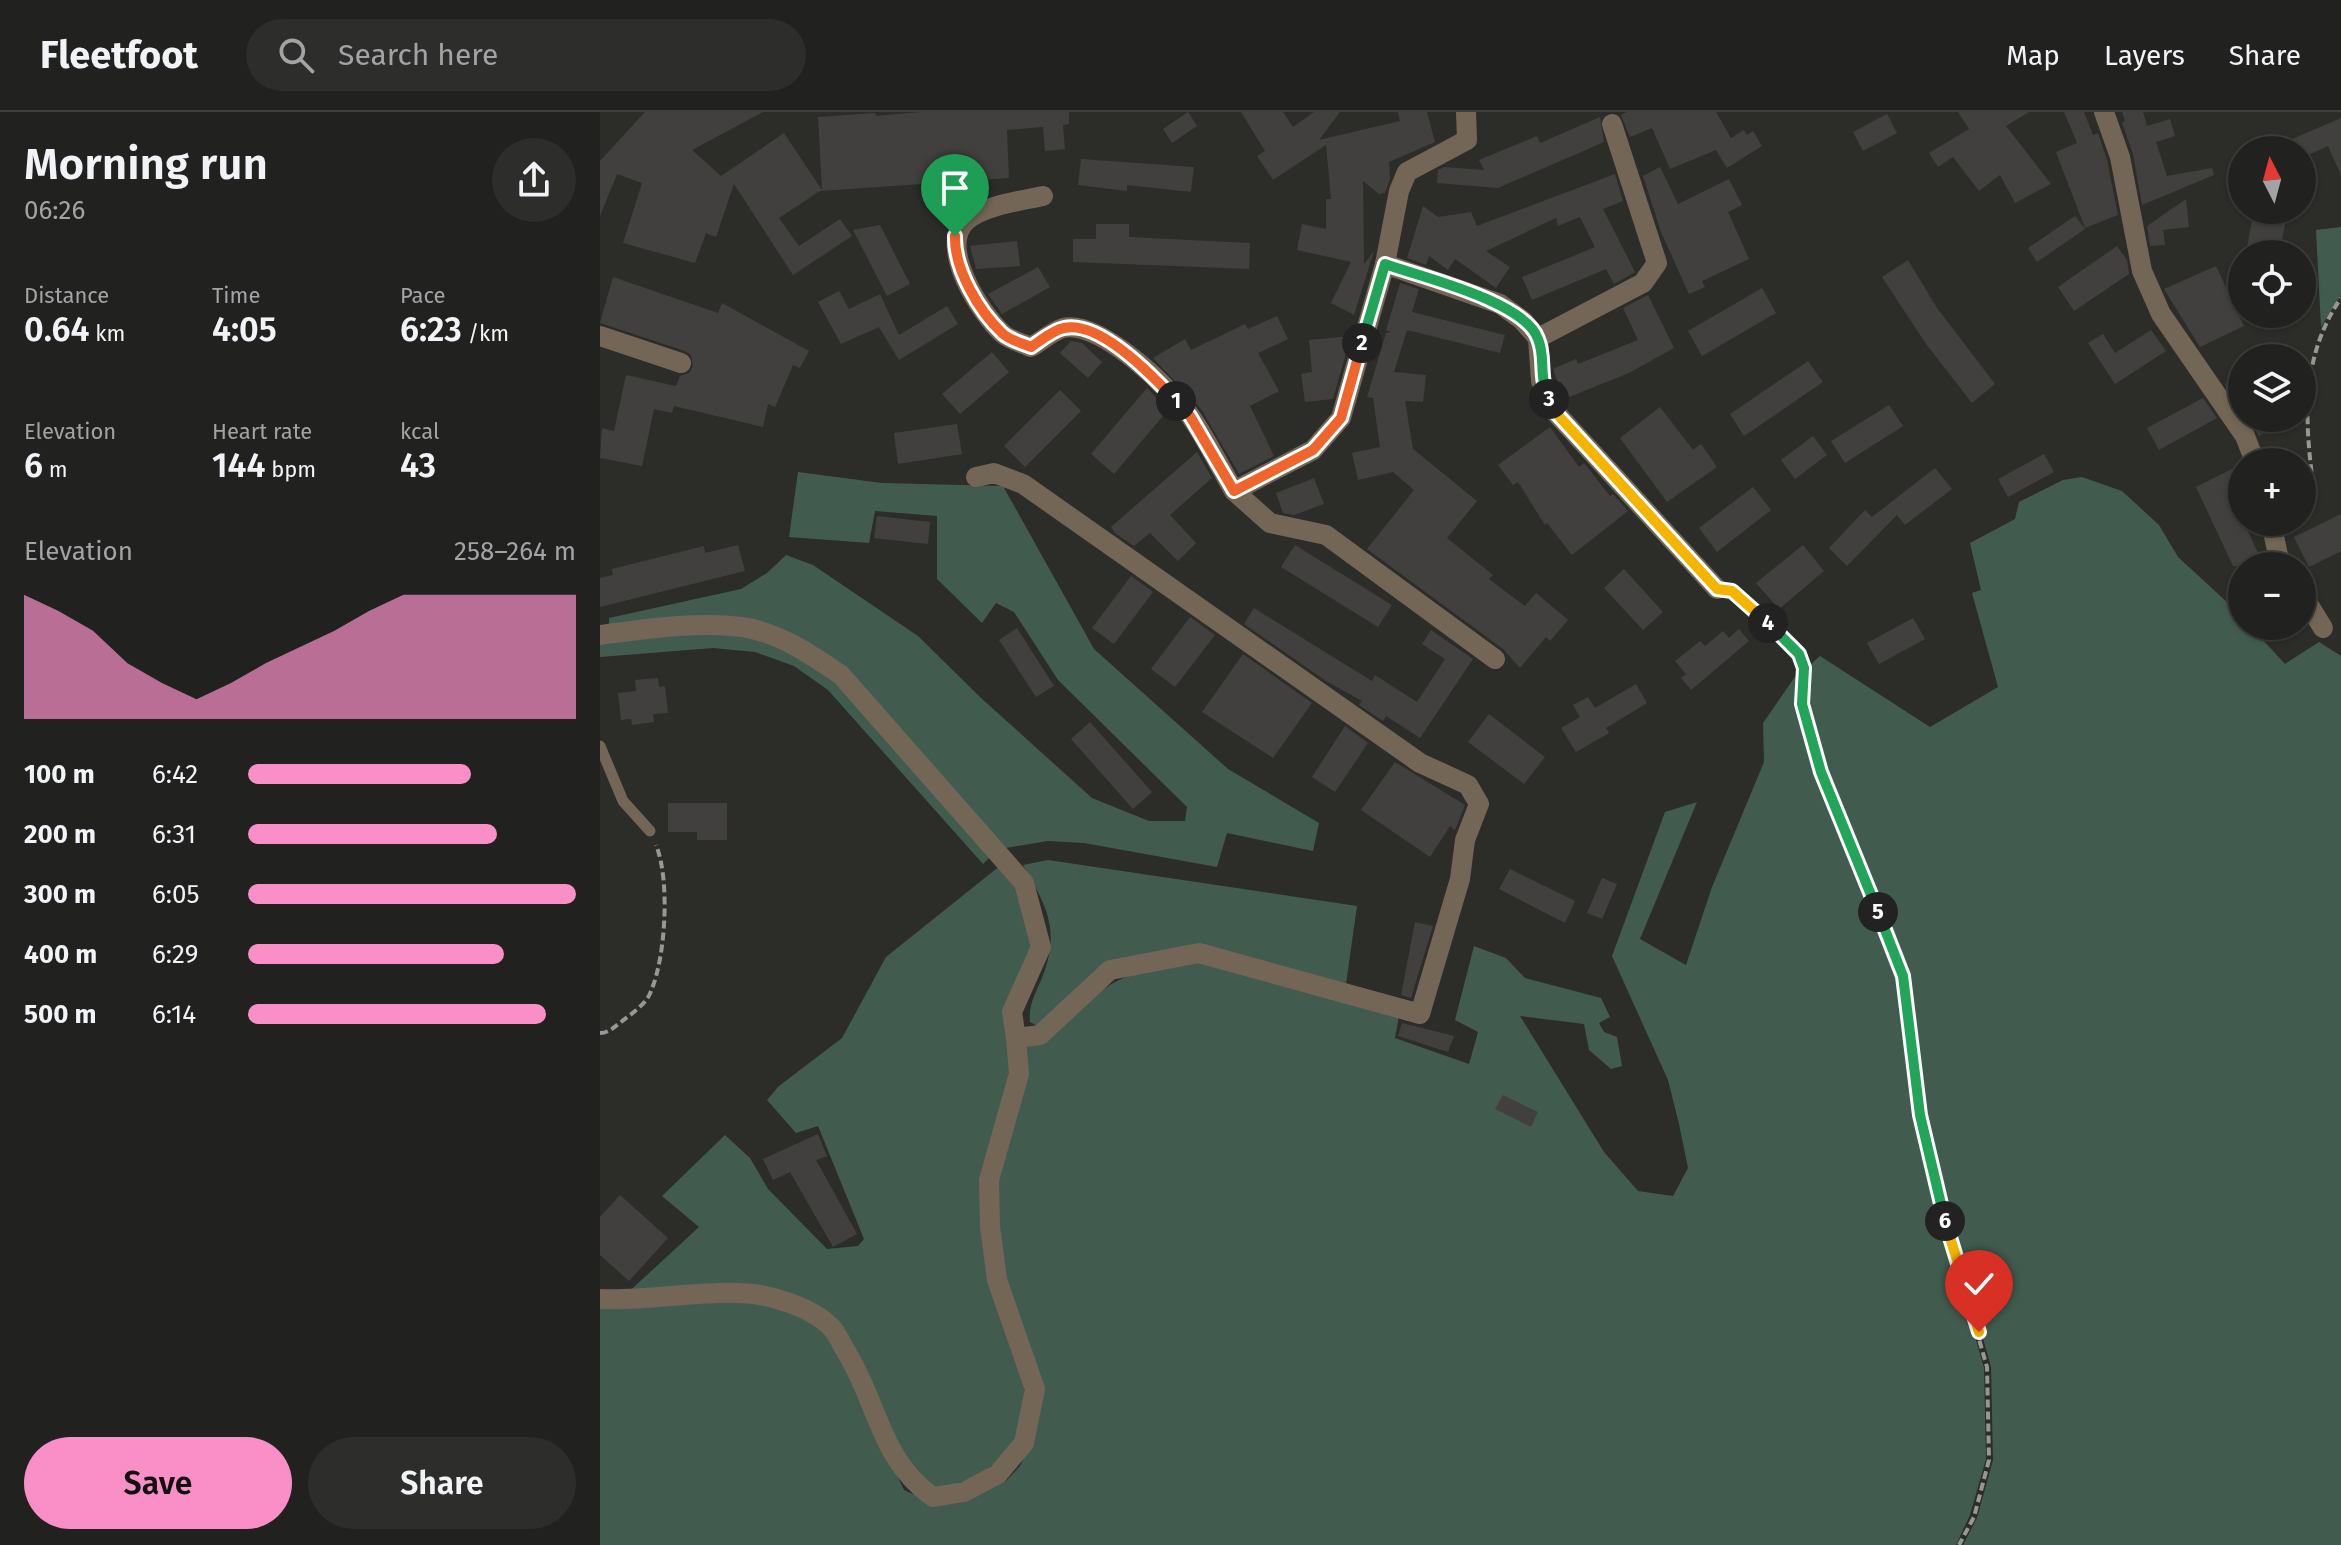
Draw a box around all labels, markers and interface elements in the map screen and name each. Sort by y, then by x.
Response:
search box [246,19,806,91]
text: Fleetfoot [40,32,198,78]
icon: search [274,33,318,77]
text: Search here [338,37,498,73]
text: Map [2006,39,2060,72]
text: Layers [2104,39,2185,72]
text: Share [2229,39,2301,72]
north arrow [2228,136,2316,224]
map controls [2228,136,2316,640]
text: Morning run [24,138,268,191]
button: share [492,138,576,222]
pin [921,154,989,236]
icon: arrive [933,166,977,210]
text: 06:26 [24,195,85,226]
button: locate [2228,240,2316,328]
text: Distance [24,282,109,309]
text: Time [212,282,260,309]
text: Pace [400,282,446,309]
text: 0.64 [24,309,89,350]
text: 4:05 [212,309,277,350]
text: 6:23 [400,309,462,350]
text: km [89,320,125,347]
text: /km [462,320,509,347]
pin: 2 [1342,323,1382,363]
text: 2 [1356,329,1368,356]
button: layers [2228,344,2316,432]
pin: 3 [1529,379,1569,419]
pin: 1 [1156,381,1196,421]
text: 3 [1543,385,1555,412]
text: 1 [1171,387,1181,414]
text: Elevation [24,418,116,445]
text: Heart rate [212,418,312,445]
text: kcal [400,418,440,445]
text: 6 [24,445,43,486]
text: 144 [212,445,265,486]
text: 43 [400,445,436,486]
button: + [2228,448,2316,536]
text: m [43,456,68,483]
text: bpm [265,456,316,483]
text: Elevation [24,536,133,567]
text: 258–264 m [454,536,576,567]
button: − [2228,552,2316,640]
pin: 4 [1748,603,1788,643]
text: 4 [1762,609,1774,636]
text: 100 m [24,759,95,790]
text: 6:42 [152,759,198,790]
text: 200 m [24,819,96,850]
text: 6:31 [152,819,196,850]
text: 300 m [24,879,96,910]
text: 6:05 [152,879,200,910]
pin: 5 [1858,892,1898,932]
text: 5 [1872,898,1884,925]
text: 400 m [24,939,97,970]
text: 6:29 [152,939,198,970]
text: 500 m [24,999,97,1030]
text: 6:14 [152,999,196,1030]
pin: 6 [1925,1201,1965,1241]
text: 6 [1939,1207,1951,1234]
pin [1945,1250,2013,1332]
icon: check [1957,1262,2001,1306]
button: Save [24,1437,292,1529]
button: Share [308,1437,576,1529]

